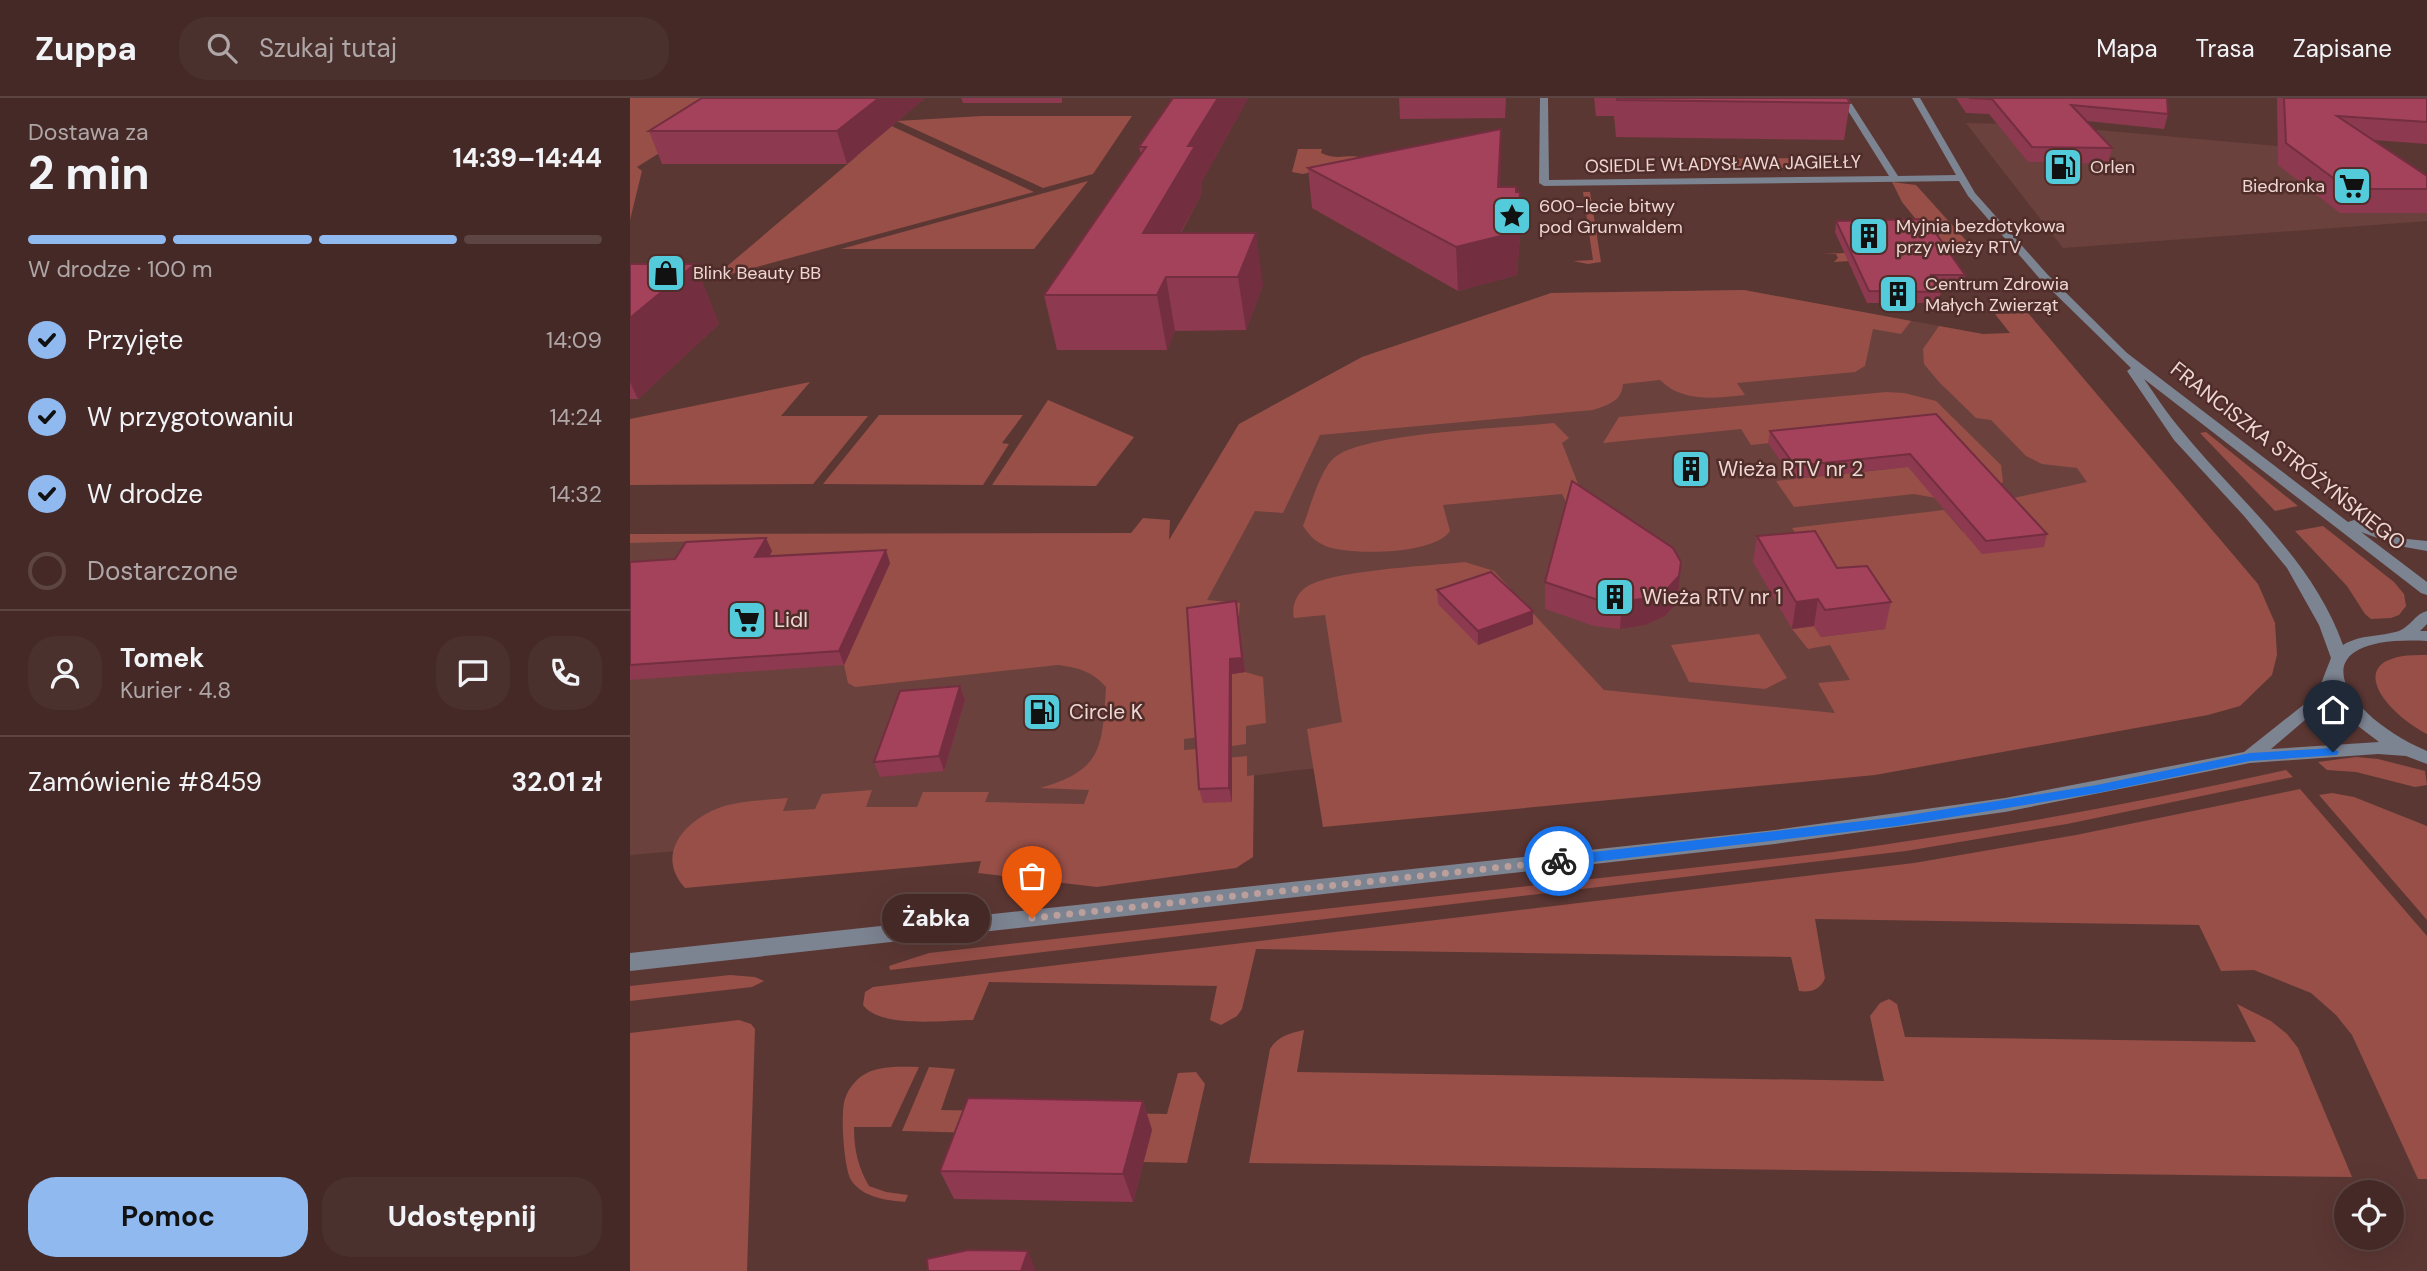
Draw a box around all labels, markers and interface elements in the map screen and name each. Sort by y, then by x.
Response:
search box [179,17,669,80]
text: Zuppa [35,27,137,70]
icon: search [203,29,241,67]
text: Szukaj tutaj [259,31,397,65]
text: Mapa [2096,33,2158,64]
text: Trasa [2196,33,2255,64]
text: Zapisane [2293,33,2392,64]
text: Dostawa za [28,117,149,147]
text: 14:39–14:44 [453,141,602,175]
text: 2 min [28,143,150,203]
fuel station icon: Orlen [2042,146,2084,188]
street label: OSIEDLE WŁADYSŁAWA JAGIEŁŁY [1585,150,1862,178]
place label: Orlen [2090,155,2135,179]
supermarket icon: Biedronka [2331,165,2373,207]
place label: Biedronka [2242,174,2325,198]
place label: 600-lecie bitwy pod Grunwaldem [1539,194,1683,239]
place icon: 600-lecie bitwy pod Grunwaldem [1491,195,1533,237]
place label: Myjnia bezdotykowa przy wieży RTV [1896,214,2065,259]
building icon: Myjnia bezdotykowa przy wieży RTV [1848,215,1890,257]
shop icon: Blink Beauty BB [645,252,687,294]
text: W drodze · 100 m [28,254,213,284]
place label: Blink Beauty BB [693,261,821,285]
place label: Centrum Zdrowia Małych Zwierząt [1925,272,2069,317]
building icon: Centrum Zdrowia Małych Zwierząt [1877,273,1919,315]
icon: check [28,321,66,359]
text: Przyjęte [87,323,183,357]
text: 14:09 [546,325,602,355]
street label: FRANCISZKA STRÓŻYŃSKIEGO [2165,355,2411,557]
icon: check [28,398,66,436]
text: W przygotowaniu [87,400,294,434]
text: 14:24 [549,402,602,432]
building icon: Wieża RTV nr 2 [1670,448,1712,490]
place label: Wieża RTV nr 2 [1718,455,1863,483]
icon: check [28,475,66,513]
text: W drodze [87,477,203,511]
text: 14:32 [549,479,602,509]
text: Dostarczone [87,554,238,588]
building icon: Wieża RTV nr 1 [1594,576,1636,618]
place label: Wieża RTV nr 1 [1642,583,1782,611]
supermarket icon: Lidl [726,599,768,641]
place label: Lidl [774,606,808,634]
button: person [28,636,102,710]
button: chat [436,636,510,710]
button: phone [528,636,602,710]
text: Tomek [120,641,204,675]
text: Kurier · 4.8 [120,675,231,705]
pin [2303,680,2363,752]
fuel station icon: Circle K [1021,691,1063,733]
icon: home [2314,691,2352,729]
place label: Circle K [1069,698,1143,726]
text: Zamówienie #8459 [28,765,262,799]
text: 32.01 zł [512,765,602,799]
courier [1524,826,1594,896]
icon: bike [1540,842,1578,880]
pin [1002,846,1062,918]
icon: bag [1013,857,1051,895]
callout: Żabka [882,894,990,942]
text: Żabka [902,903,970,933]
button: Pomoc [28,1177,308,1257]
button: Udostępnij [322,1177,602,1257]
map controls [2334,1180,2404,1250]
button: locate [2334,1180,2404,1250]

